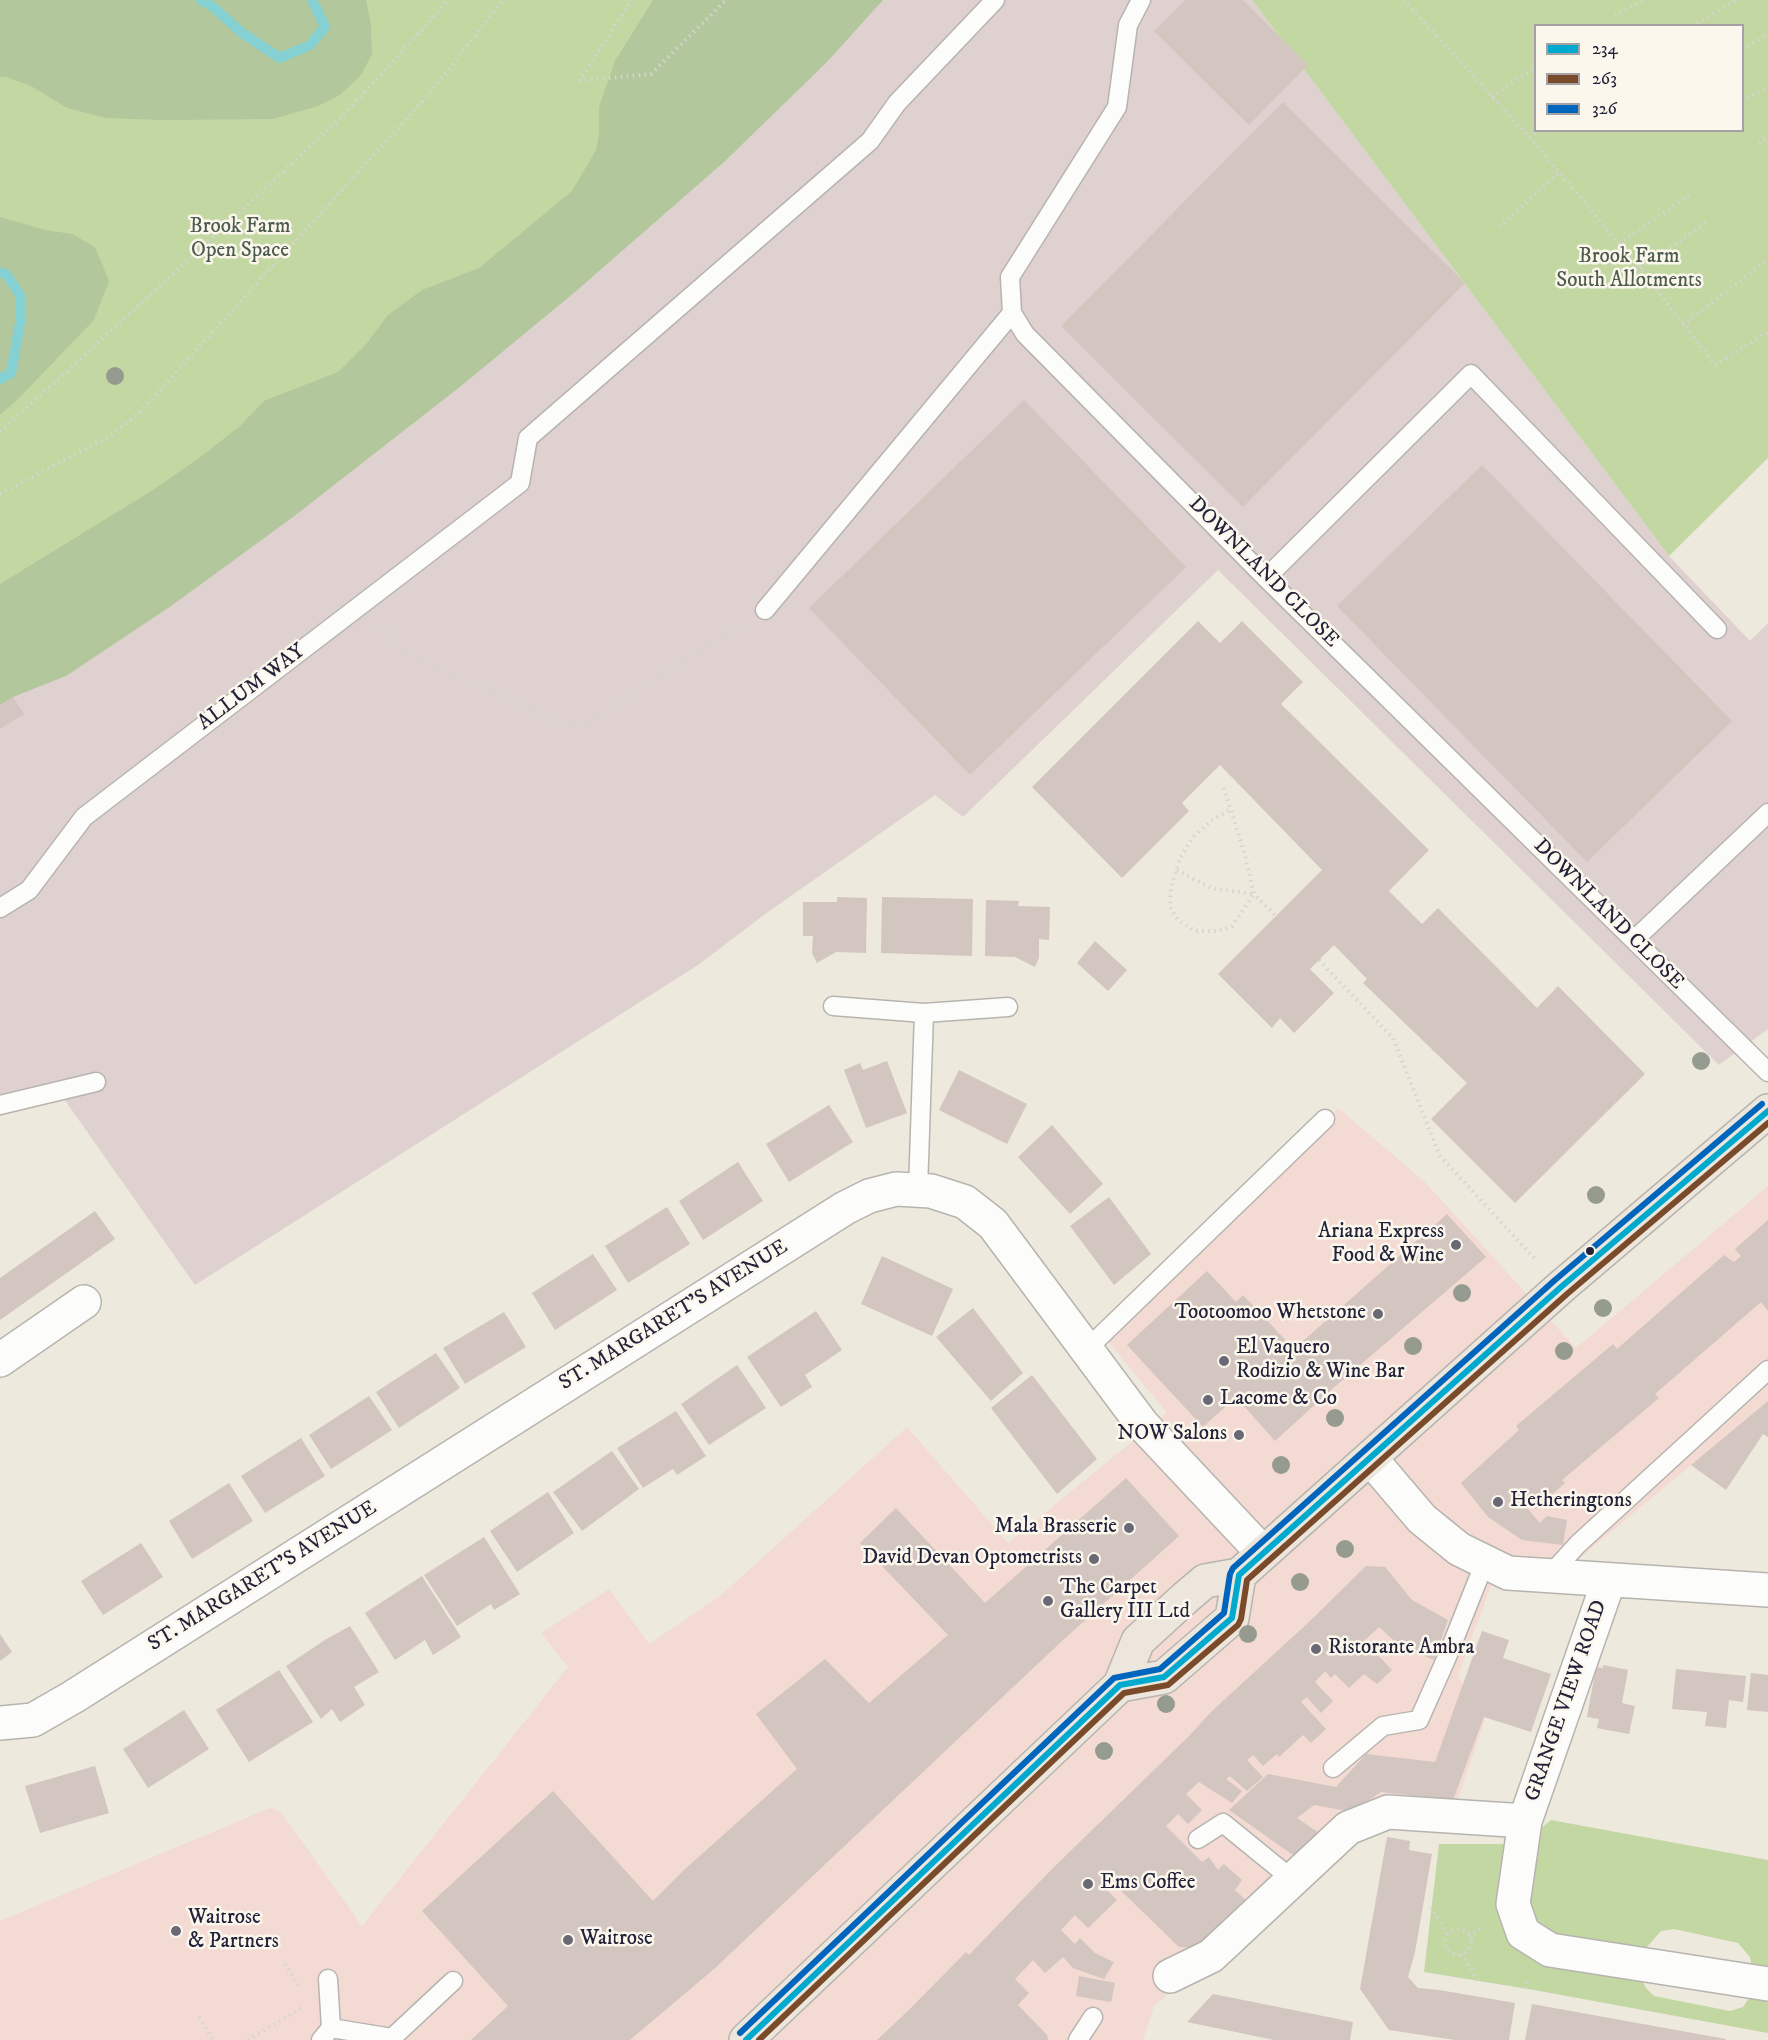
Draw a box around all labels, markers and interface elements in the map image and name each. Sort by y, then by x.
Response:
legend [1534,24,1744,132]
text: 234 [1592,38,1618,60]
text: 263 [1592,68,1617,90]
text: 326 [1592,98,1617,120]
park label: Brook Farm Open Space [189,215,291,265]
park label: Brook Farm South Allotments [1556,245,1702,295]
street label: DOWNLAND CLOSE [1182,492,1344,654]
street label: ALLUM WAY [193,639,311,737]
street label: DOWNLAND CLOSE [1527,834,1689,996]
place label: Ariana Express Food & Wine [1318,1220,1444,1270]
street label: ST. MARGARET'S AVENUE [555,1235,793,1397]
marker: Ariana Express Food & Wine [1449,1238,1463,1252]
unlabelled marker [1584,1245,1596,1257]
place label: Tootoomoo Whetstone [1174,1301,1366,1327]
marker: Tootoomoo Whetstone [1371,1307,1385,1321]
place label: El Vaquero Rodizio & Wine Bar [1236,1336,1405,1386]
marker: El Vaquero Rodizio & Wine Bar [1217,1354,1231,1368]
place label: Lacome & Co [1220,1387,1337,1413]
marker: Lacome & Co [1201,1393,1215,1407]
place label: NOW Salons [1117,1422,1227,1448]
marker: NOW Salons [1232,1428,1246,1442]
place label: Hetheringtons [1510,1489,1632,1515]
marker: Hetheringtons [1491,1495,1505,1509]
street label: ST. MARGARET'S AVENUE [144,1496,382,1658]
place label: Mala Brasserie [995,1515,1117,1541]
marker: Mala Brasserie [1122,1521,1136,1535]
place label: David Devan Optometrists [862,1546,1082,1572]
marker: David Devan Optometrists [1087,1552,1101,1566]
place label: The Carpet Gallery III Ltd [1060,1576,1190,1626]
marker: The Carpet Gallery III Ltd [1041,1594,1055,1608]
street label: GRANGE VIEW ROAD [1521,1597,1613,1805]
place label: Ristorante Ambra [1328,1636,1474,1662]
marker: Ristorante Ambra [1309,1642,1323,1656]
place label: Ems Coffee [1100,1871,1195,1897]
marker: Ems Coffee [1081,1877,1095,1891]
place label: Waitrose & Partners [188,1906,279,1956]
marker: Waitrose & Partners [169,1924,183,1938]
place label: Waitrose [580,1927,653,1953]
marker: Waitrose [561,1933,575,1947]

